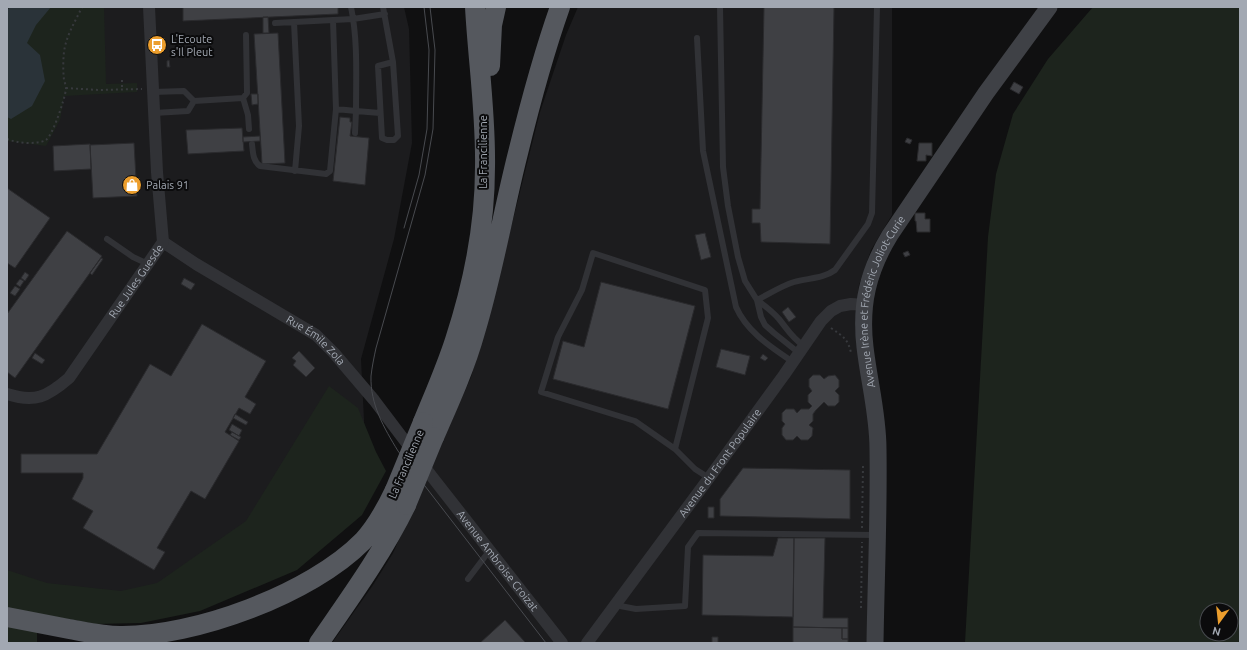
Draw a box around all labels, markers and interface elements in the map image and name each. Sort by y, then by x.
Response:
place label: L'Ecoute s'Il Pleut [171,33,213,58]
bus stop icon: L'Ecoute s'Il Pleut [146,34,168,56]
street label: La Francilienne [477,115,489,189]
shop icon: Palais 91 [121,174,143,196]
place label: Palais 91 [146,179,189,191]
street label: Avenue Irène et Frédéric Joliot-Curie [858,213,907,389]
street label: Rue Jules Guesde [106,242,166,320]
street label: Rue Émile Zola [284,313,348,367]
street label: Avenue du Front Populaire [676,406,764,519]
street label: La Francilienne [386,428,426,500]
street label: Avenue Ambroise Croizat [455,508,541,614]
north arrow [1199,602,1239,642]
text: N [1211,625,1222,639]

